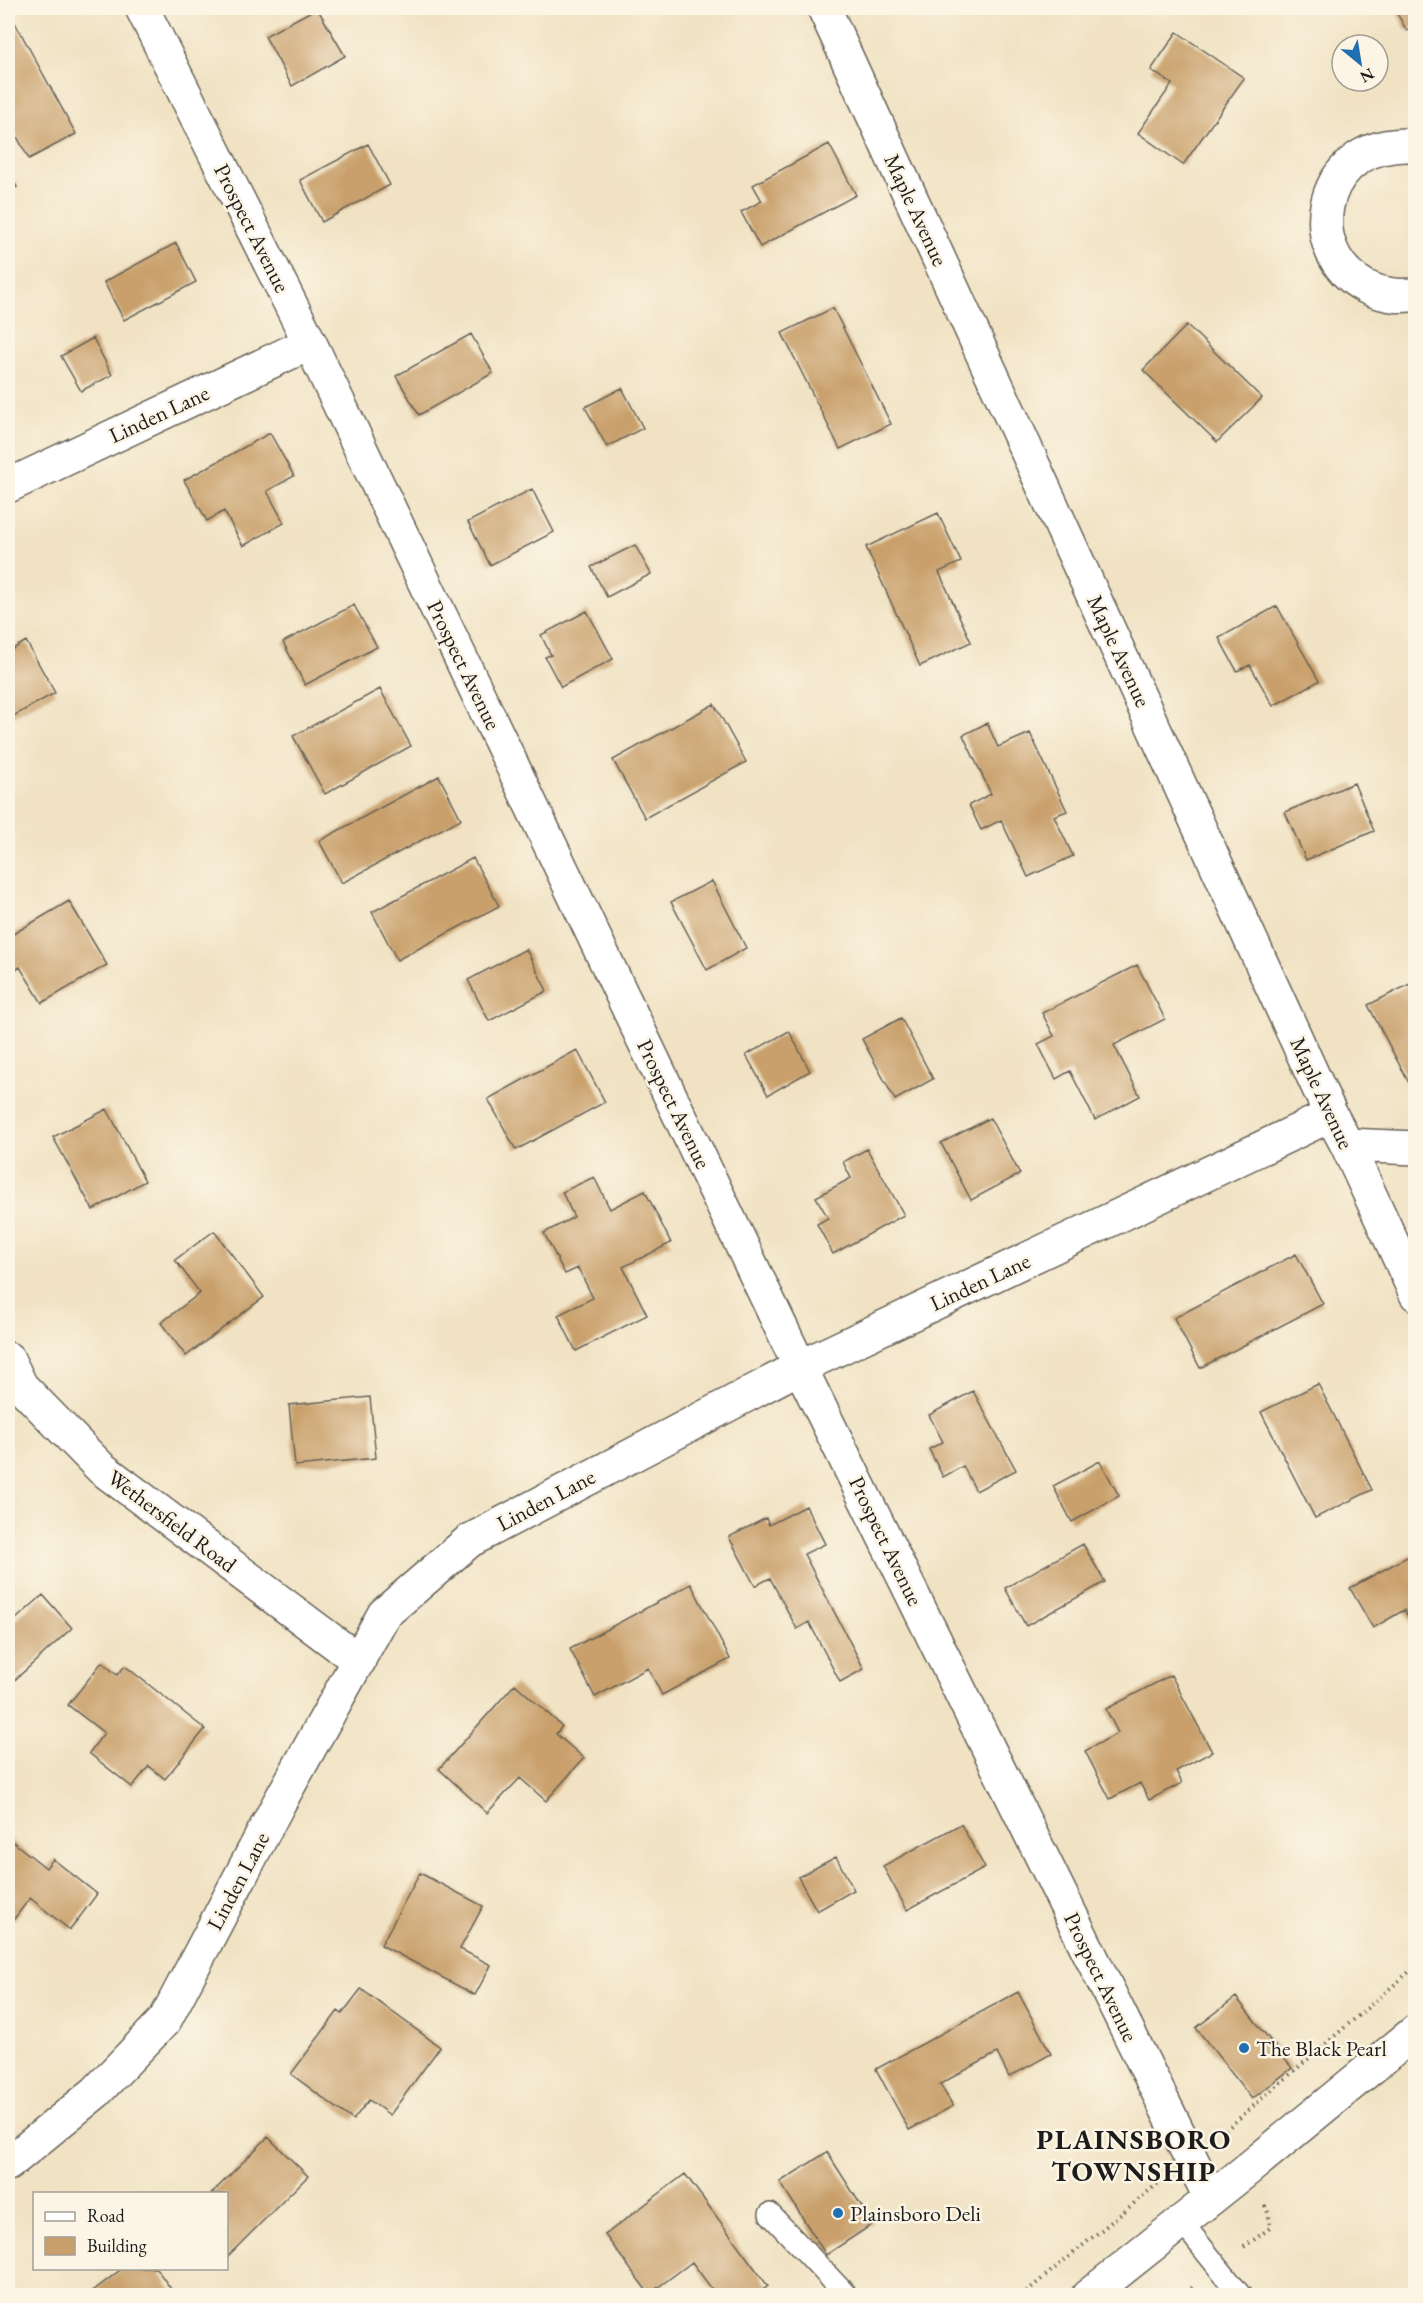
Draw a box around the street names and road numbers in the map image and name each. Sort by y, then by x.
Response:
street label: Maple Avenue [877,149,955,271]
street label: Prospect Avenue [207,159,297,298]
street label: Linden Lane [104,378,214,450]
street label: Maple Avenue [1080,590,1158,712]
street label: Prospect Avenue [420,595,508,735]
street label: Maple Avenue [1283,1032,1361,1154]
street label: Prospect Avenue [630,1034,718,1174]
street label: Linden Lane [925,1246,1035,1318]
street label: Linden Lane [492,1462,601,1538]
street label: Wethersfield Road [102,1463,243,1580]
street label: Prospect Avenue [842,1471,930,1611]
street label: Linden Lane [200,1826,276,1935]
street label: Prospect Avenue [1057,1907,1145,2047]

